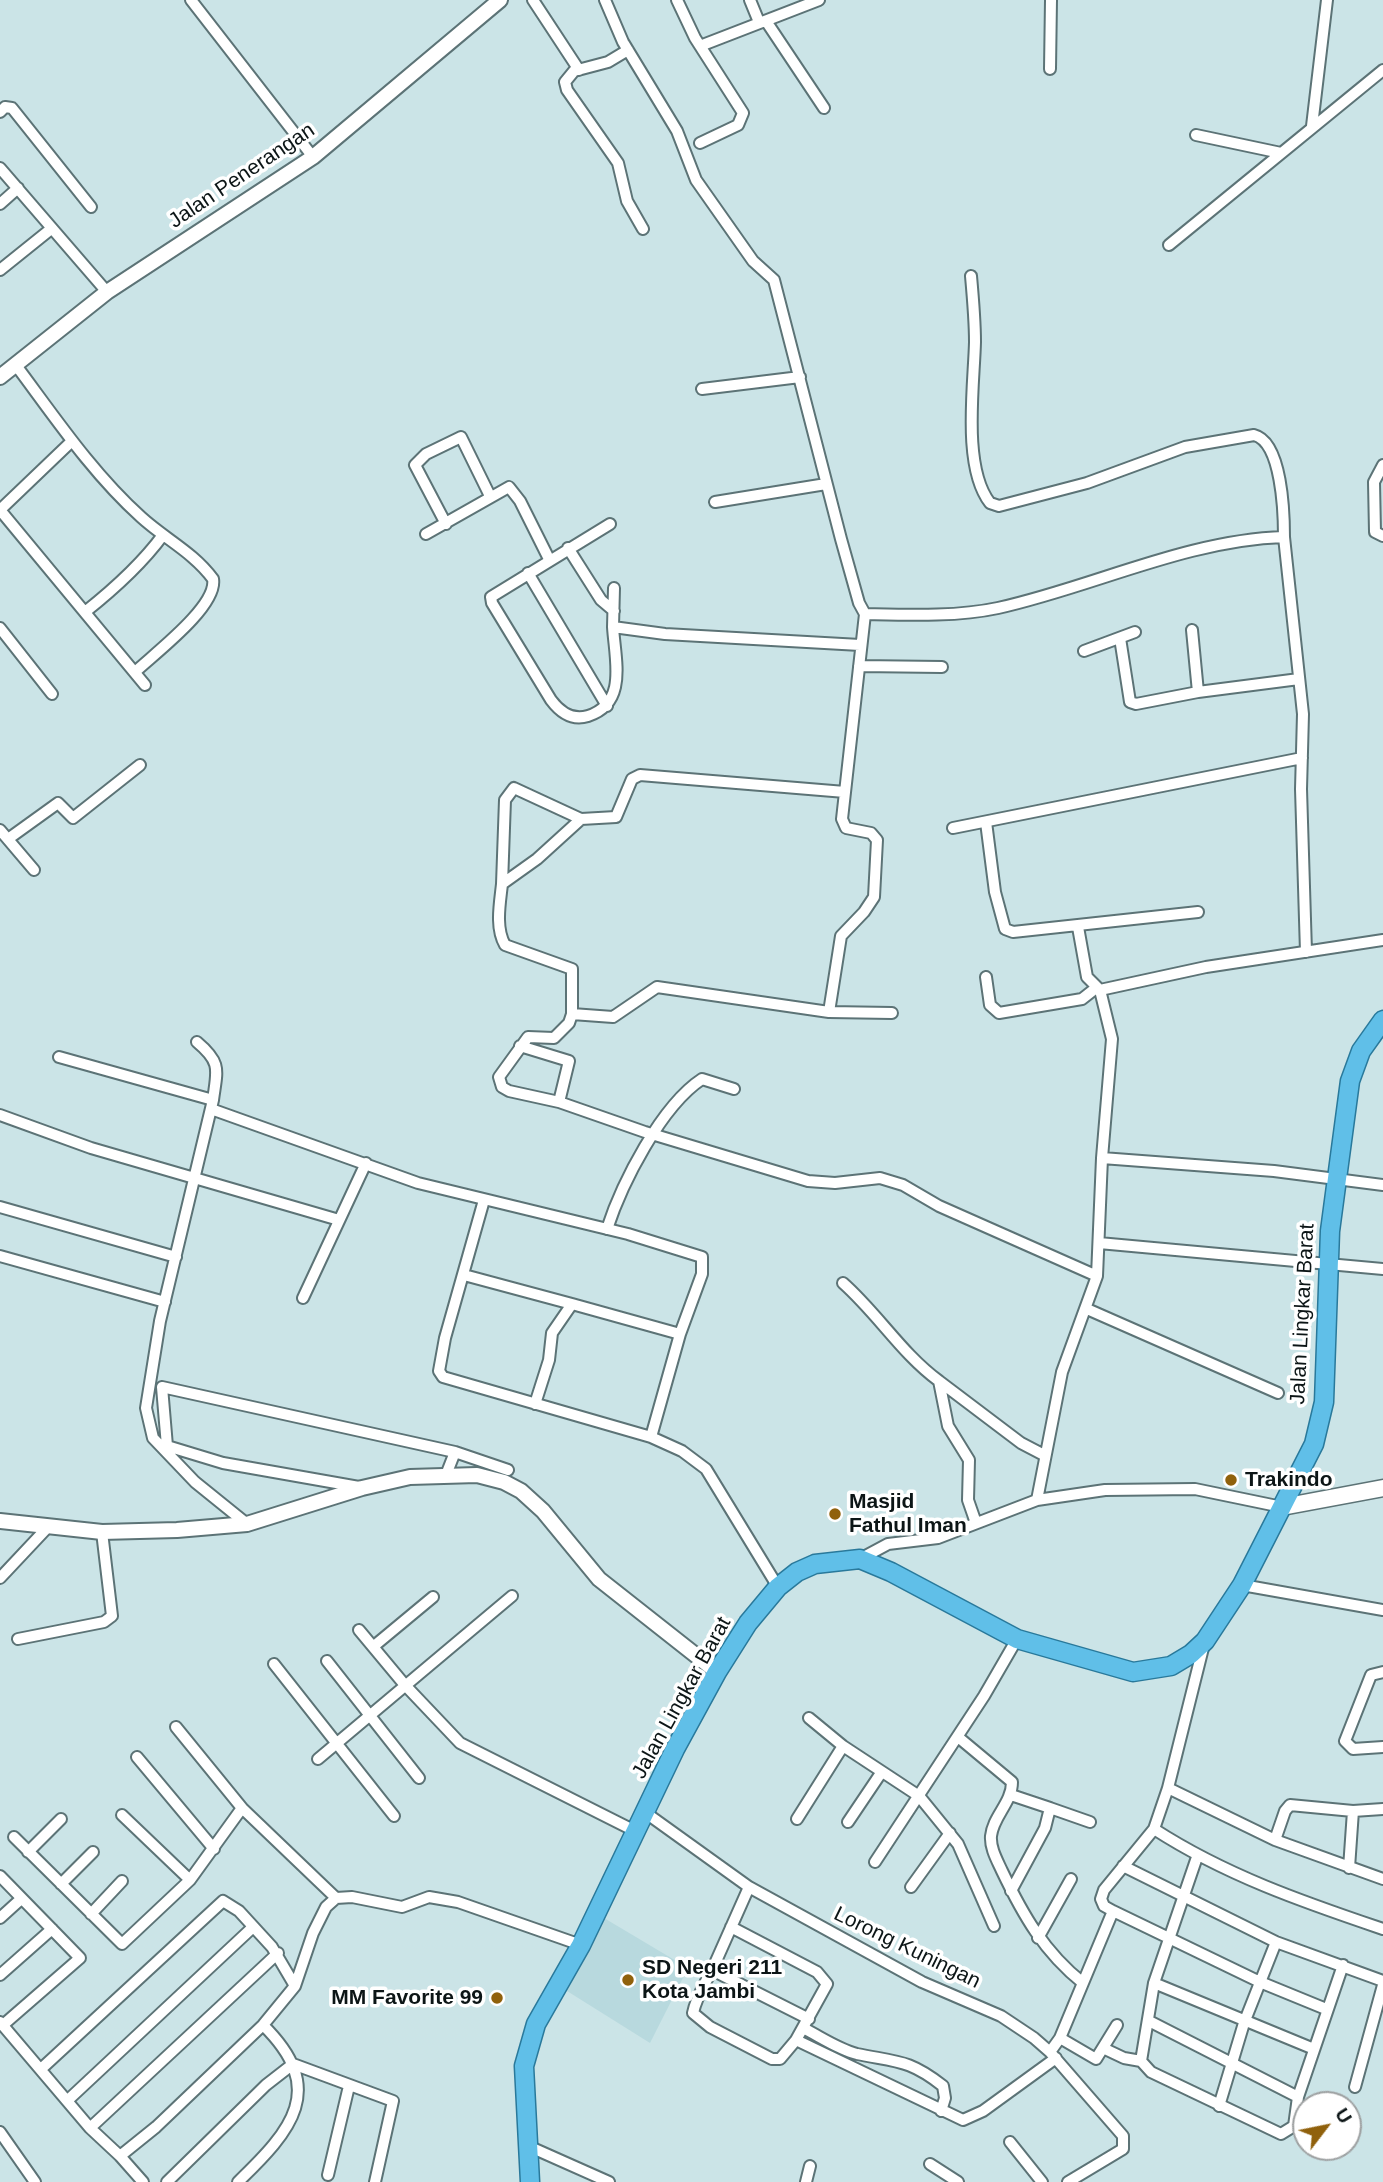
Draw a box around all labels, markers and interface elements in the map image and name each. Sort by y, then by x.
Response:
street label: Jalan Penerangan [164,118,320,234]
street label: Jalan Lingkar Barat [1286,1223,1320,1405]
place label: Trakindo [1245,1467,1333,1493]
marker: Trakindo [1223,1472,1239,1488]
place label: Masjid Fathul Iman [849,1489,967,1539]
marker: Masjid Fathul Iman [827,1506,843,1522]
street label: Jalan Lingkar Barat [627,1613,737,1783]
street label: Lorong Kuningan [830,1902,984,1994]
place label: SD Negeri 211 Kota Jambi [642,1955,782,2005]
marker: SD Negeri 211 Kota Jambi [620,1972,636,1988]
place label: MM Favorite 99 [331,1985,483,2011]
marker: MM Favorite 99 [489,1990,505,2006]
north arrow [1292,2091,1362,2161]
text: U [1331,2104,1356,2127]

